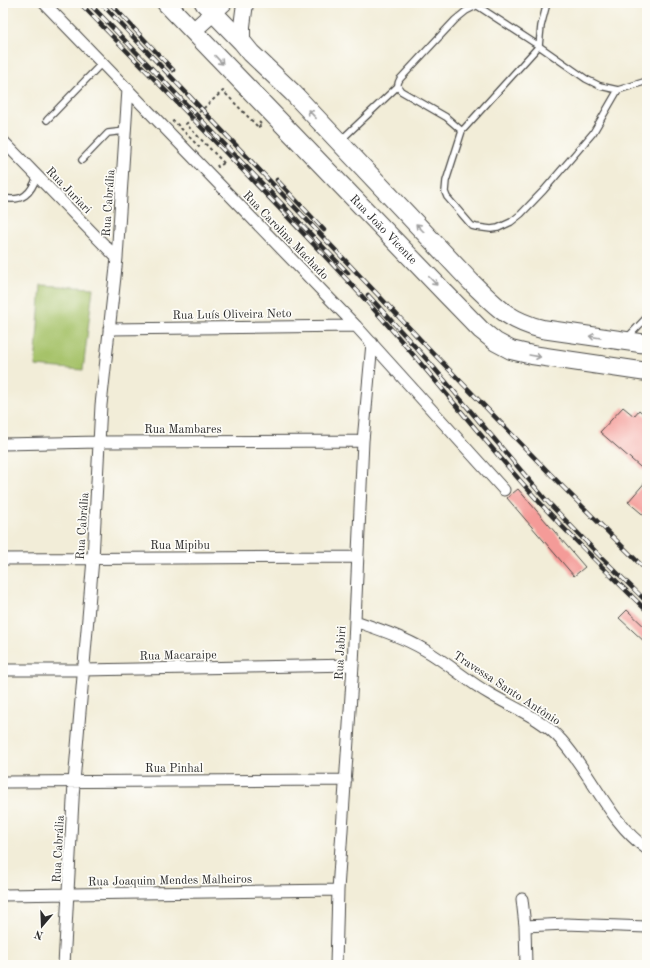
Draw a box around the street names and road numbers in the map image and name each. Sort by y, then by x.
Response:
street label: Rua Juriari [43,165,93,216]
street label: Rua Cabrália [101,169,117,237]
street label: Rua Carolina Machado [240,189,330,282]
street label: Rua João Vicente [347,193,419,267]
street label: Rua Luís Oliveira Neto [172,308,292,322]
street label: Rua Mambares [144,424,222,436]
street label: Rua Cabrália [75,492,91,560]
street label: Rua Mipibu [150,540,210,552]
street label: Rua Jabiri [334,626,348,680]
street label: Rua Macaraipe [139,649,217,663]
street label: Travessa Santo Antônio [451,650,562,728]
street label: Rua Pinhal [145,763,203,775]
street label: Rua Cabrália [51,815,67,883]
street label: Rua Joaquim Mendes Malheiros [88,874,252,888]

